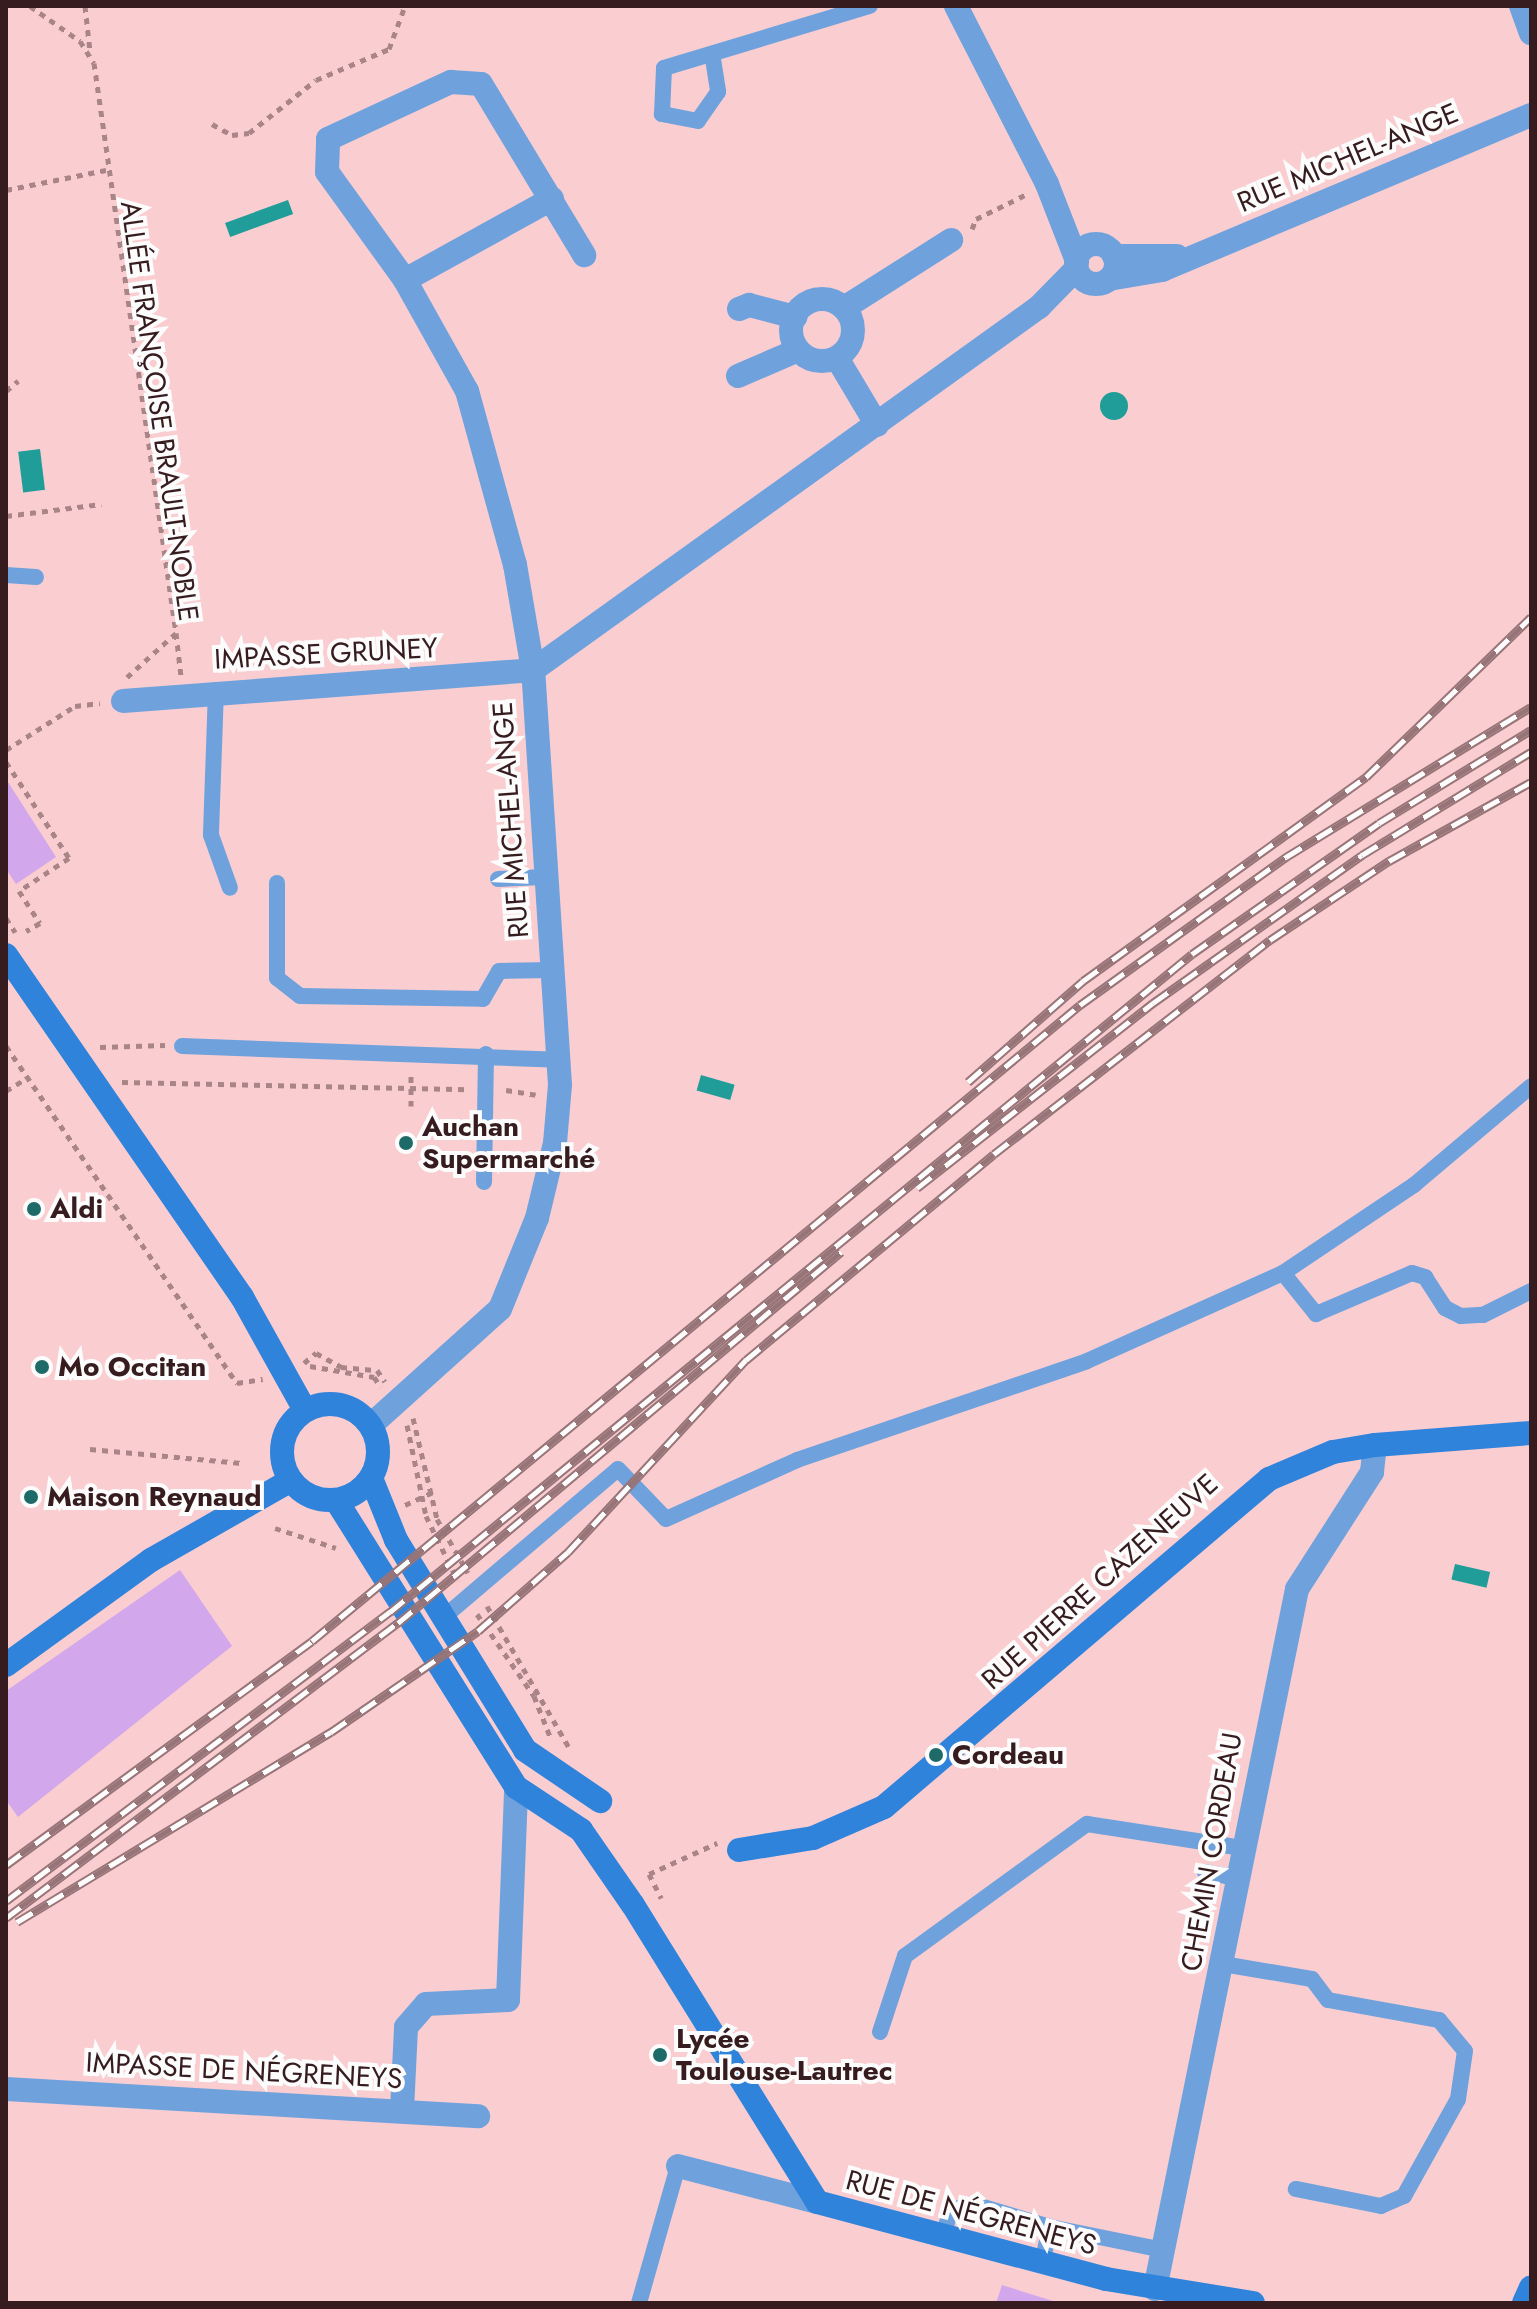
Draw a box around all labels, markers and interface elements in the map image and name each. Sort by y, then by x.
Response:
street label: RUE MICHEL-ANGE [1232,96,1464,220]
street label: ALLÉE FRANÇOISE BRAULT-NOBLE [113,199,205,623]
street label: IMPASSE GRUNEY [213,631,439,677]
street label: RUE MICHEL-ANGE [486,701,536,939]
place label: Auchan Supermarché [422,1110,595,1176]
marker: Auchan Supermarché [397,1134,415,1152]
place label: Aldi [50,1192,103,1226]
marker: Aldi [25,1200,43,1218]
place label: Mo Occitan [58,1350,206,1384]
marker: Mo Occitan [33,1358,51,1376]
street label: RUE PIERRE CAZENEUVE [975,1467,1225,1697]
place label: Maison Reynaud [47,1480,261,1514]
marker: Maison Reynaud [22,1488,40,1506]
street label: CHEMIN CORDEAU [1174,1730,1250,1974]
place label: Cordeau [952,1738,1064,1772]
marker: Cordeau [927,1746,945,1764]
place label: Lycée Toulouse-Lautrec [676,2022,893,2088]
street label: IMPASSE DE NÉGRENEYS [85,2046,403,2096]
marker: Lycée Toulouse-Lautrec [651,2046,669,2064]
street label: RUE DE NÉGRENEYS [842,2163,1100,2263]

